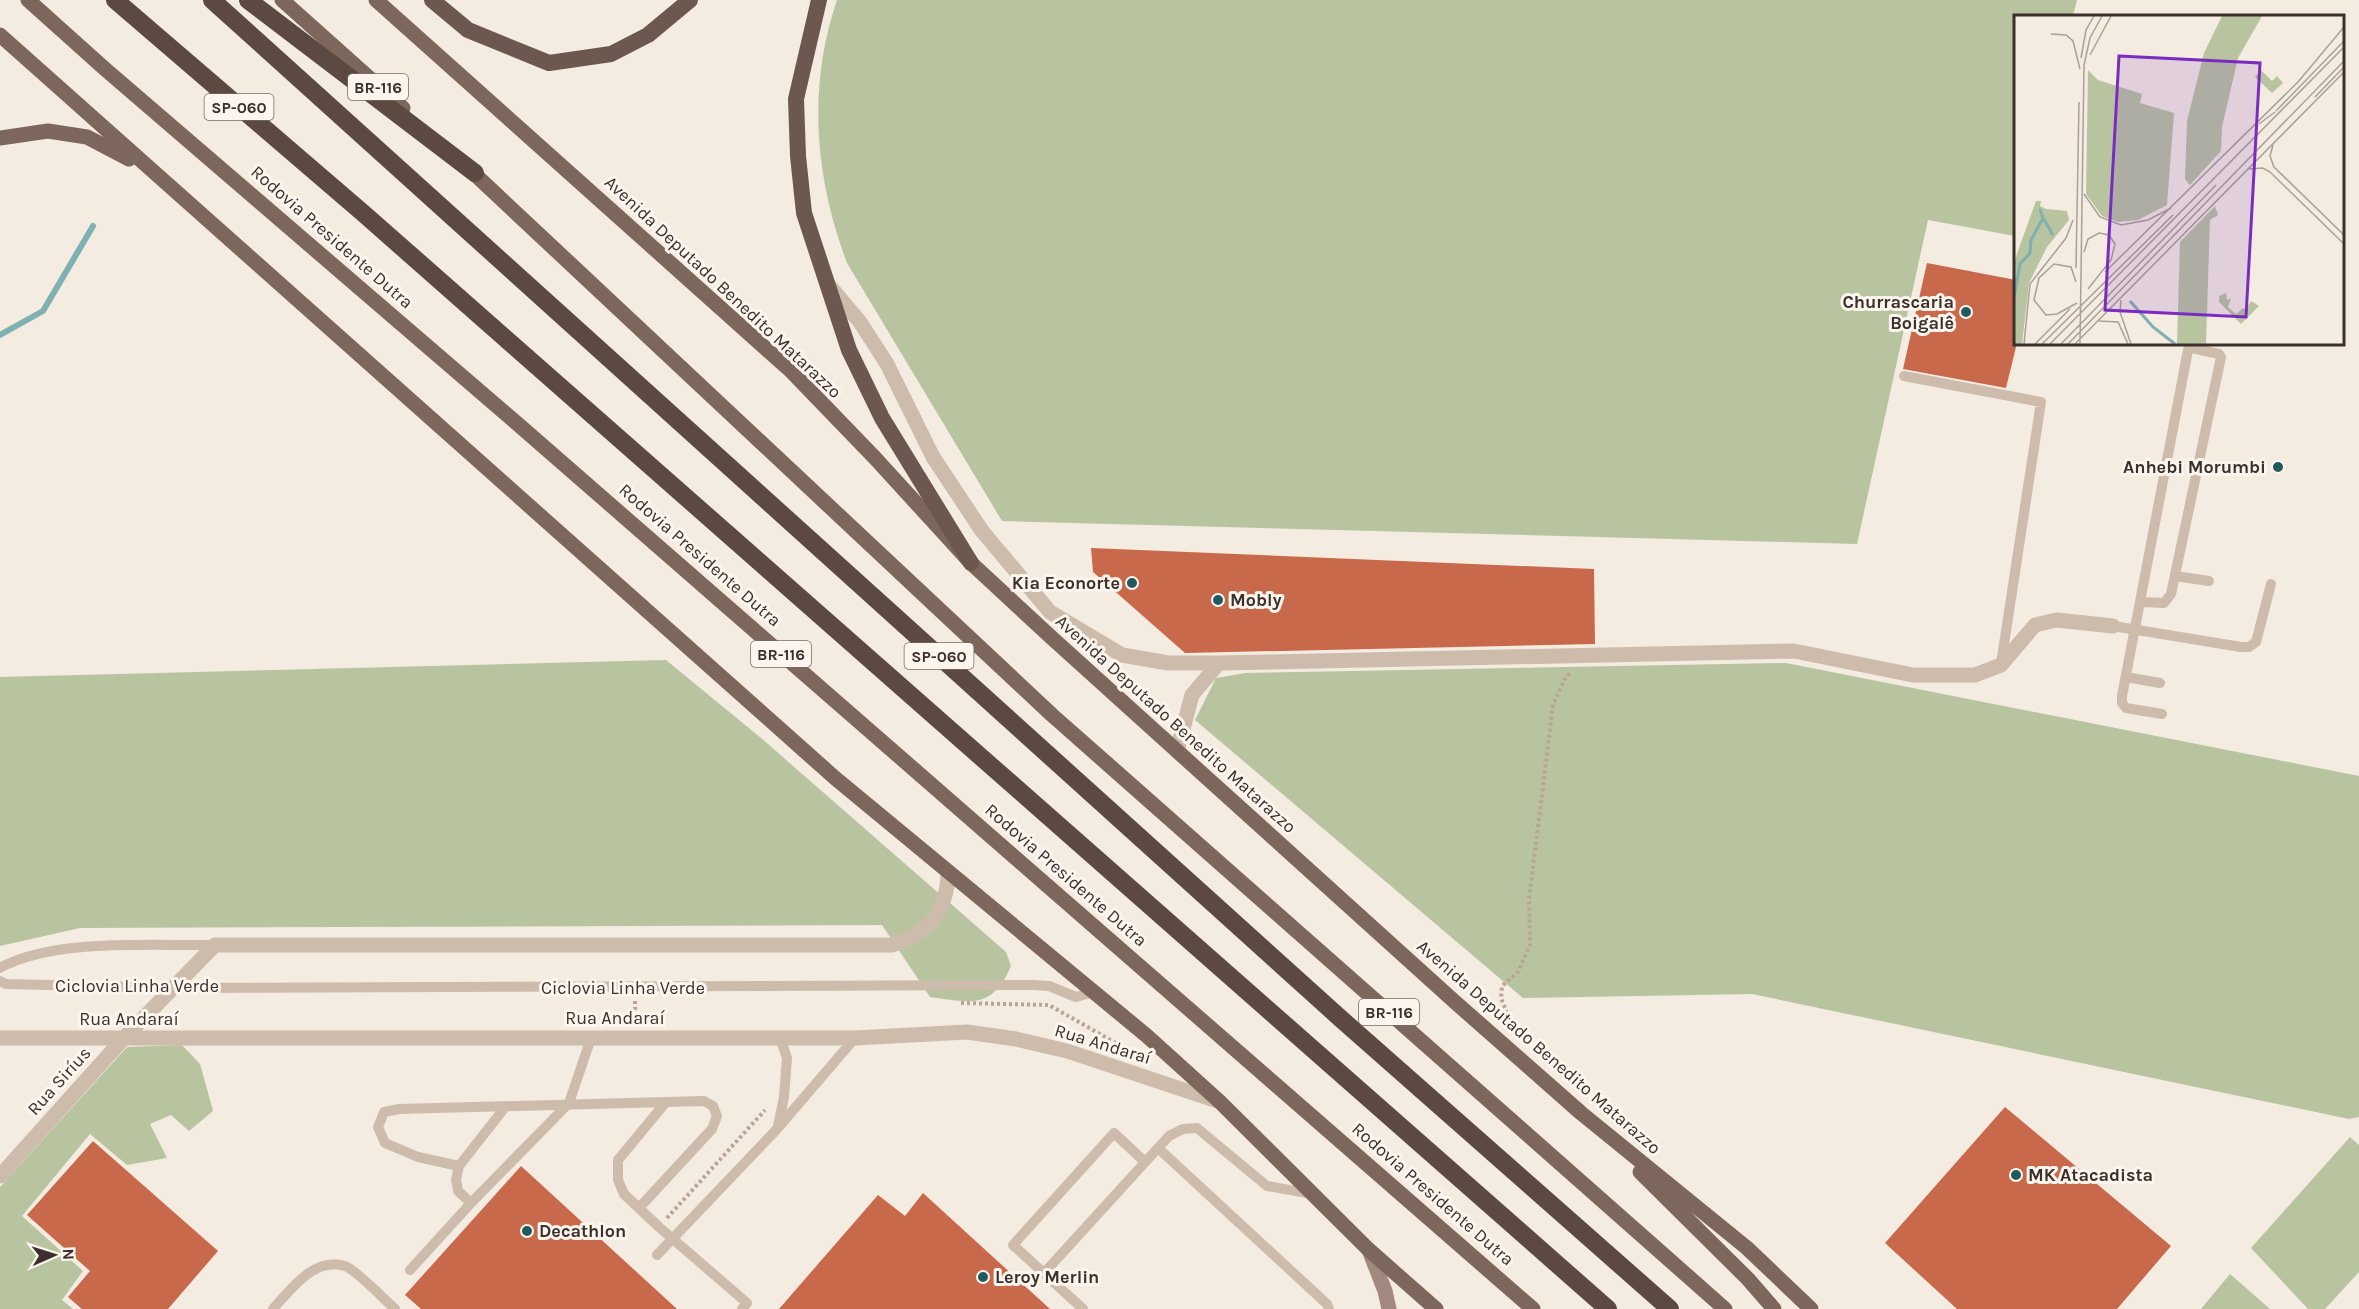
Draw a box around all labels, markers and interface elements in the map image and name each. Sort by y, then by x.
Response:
inset map [2014,15,2344,345]
road number: BR-116 [348,74,408,100]
road number: SP-060 [204,94,274,120]
street label: Rodovia Presidente Dutra [246,161,418,313]
street label: Avenida Deputado Benedito Matarazzo [600,171,846,403]
place label: Churrascaria Boigalê [1842,291,1954,334]
marker: Churrascaria Boigalê [1959,305,1973,319]
place label: Anhebi Morumbi [2123,456,2266,478]
marker: Anhebi Morumbi [2271,460,2285,474]
street label: Rodovia Presidente Dutra [614,479,786,631]
place label: Kia Econorte [1012,572,1120,594]
marker: Kia Econorte [1125,576,1139,590]
place label: Mobly [1230,589,1282,611]
marker: Mobly [1211,593,1225,607]
street label: Avenida Deputado Benedito Matarazzo [1051,610,1301,838]
road number: BR-116 [751,641,811,667]
road number: SP-060 [904,643,974,669]
street label: Rodovia Presidente Dutra [980,799,1152,951]
street label: Avenida Deputado Benedito Matarazzo [1413,935,1665,1159]
street label: Ciclovia Linha Verde [55,975,219,997]
street label: Ciclovia Linha Verde [541,977,705,999]
road number: BR-116 [1359,999,1419,1025]
street label: Rua Andaraí [565,1007,665,1029]
street label: Rua Andaraí [79,1008,179,1030]
street label: Rua Andaraí [1052,1019,1154,1069]
street label: Rua Siríus [23,1042,95,1120]
street label: Rodovia Presidente Dutra [1347,1118,1519,1270]
place label: MK Atacadista [2028,1164,2153,1186]
marker: MK Atacadista [2009,1168,2023,1182]
place label: Decathlon [539,1220,626,1242]
marker: Decathlon [520,1224,534,1238]
north arrow [24,1225,84,1285]
text: N [59,1248,78,1260]
place label: Leroy Merlin [995,1266,1099,1288]
marker: Leroy Merlin [976,1270,990,1284]

